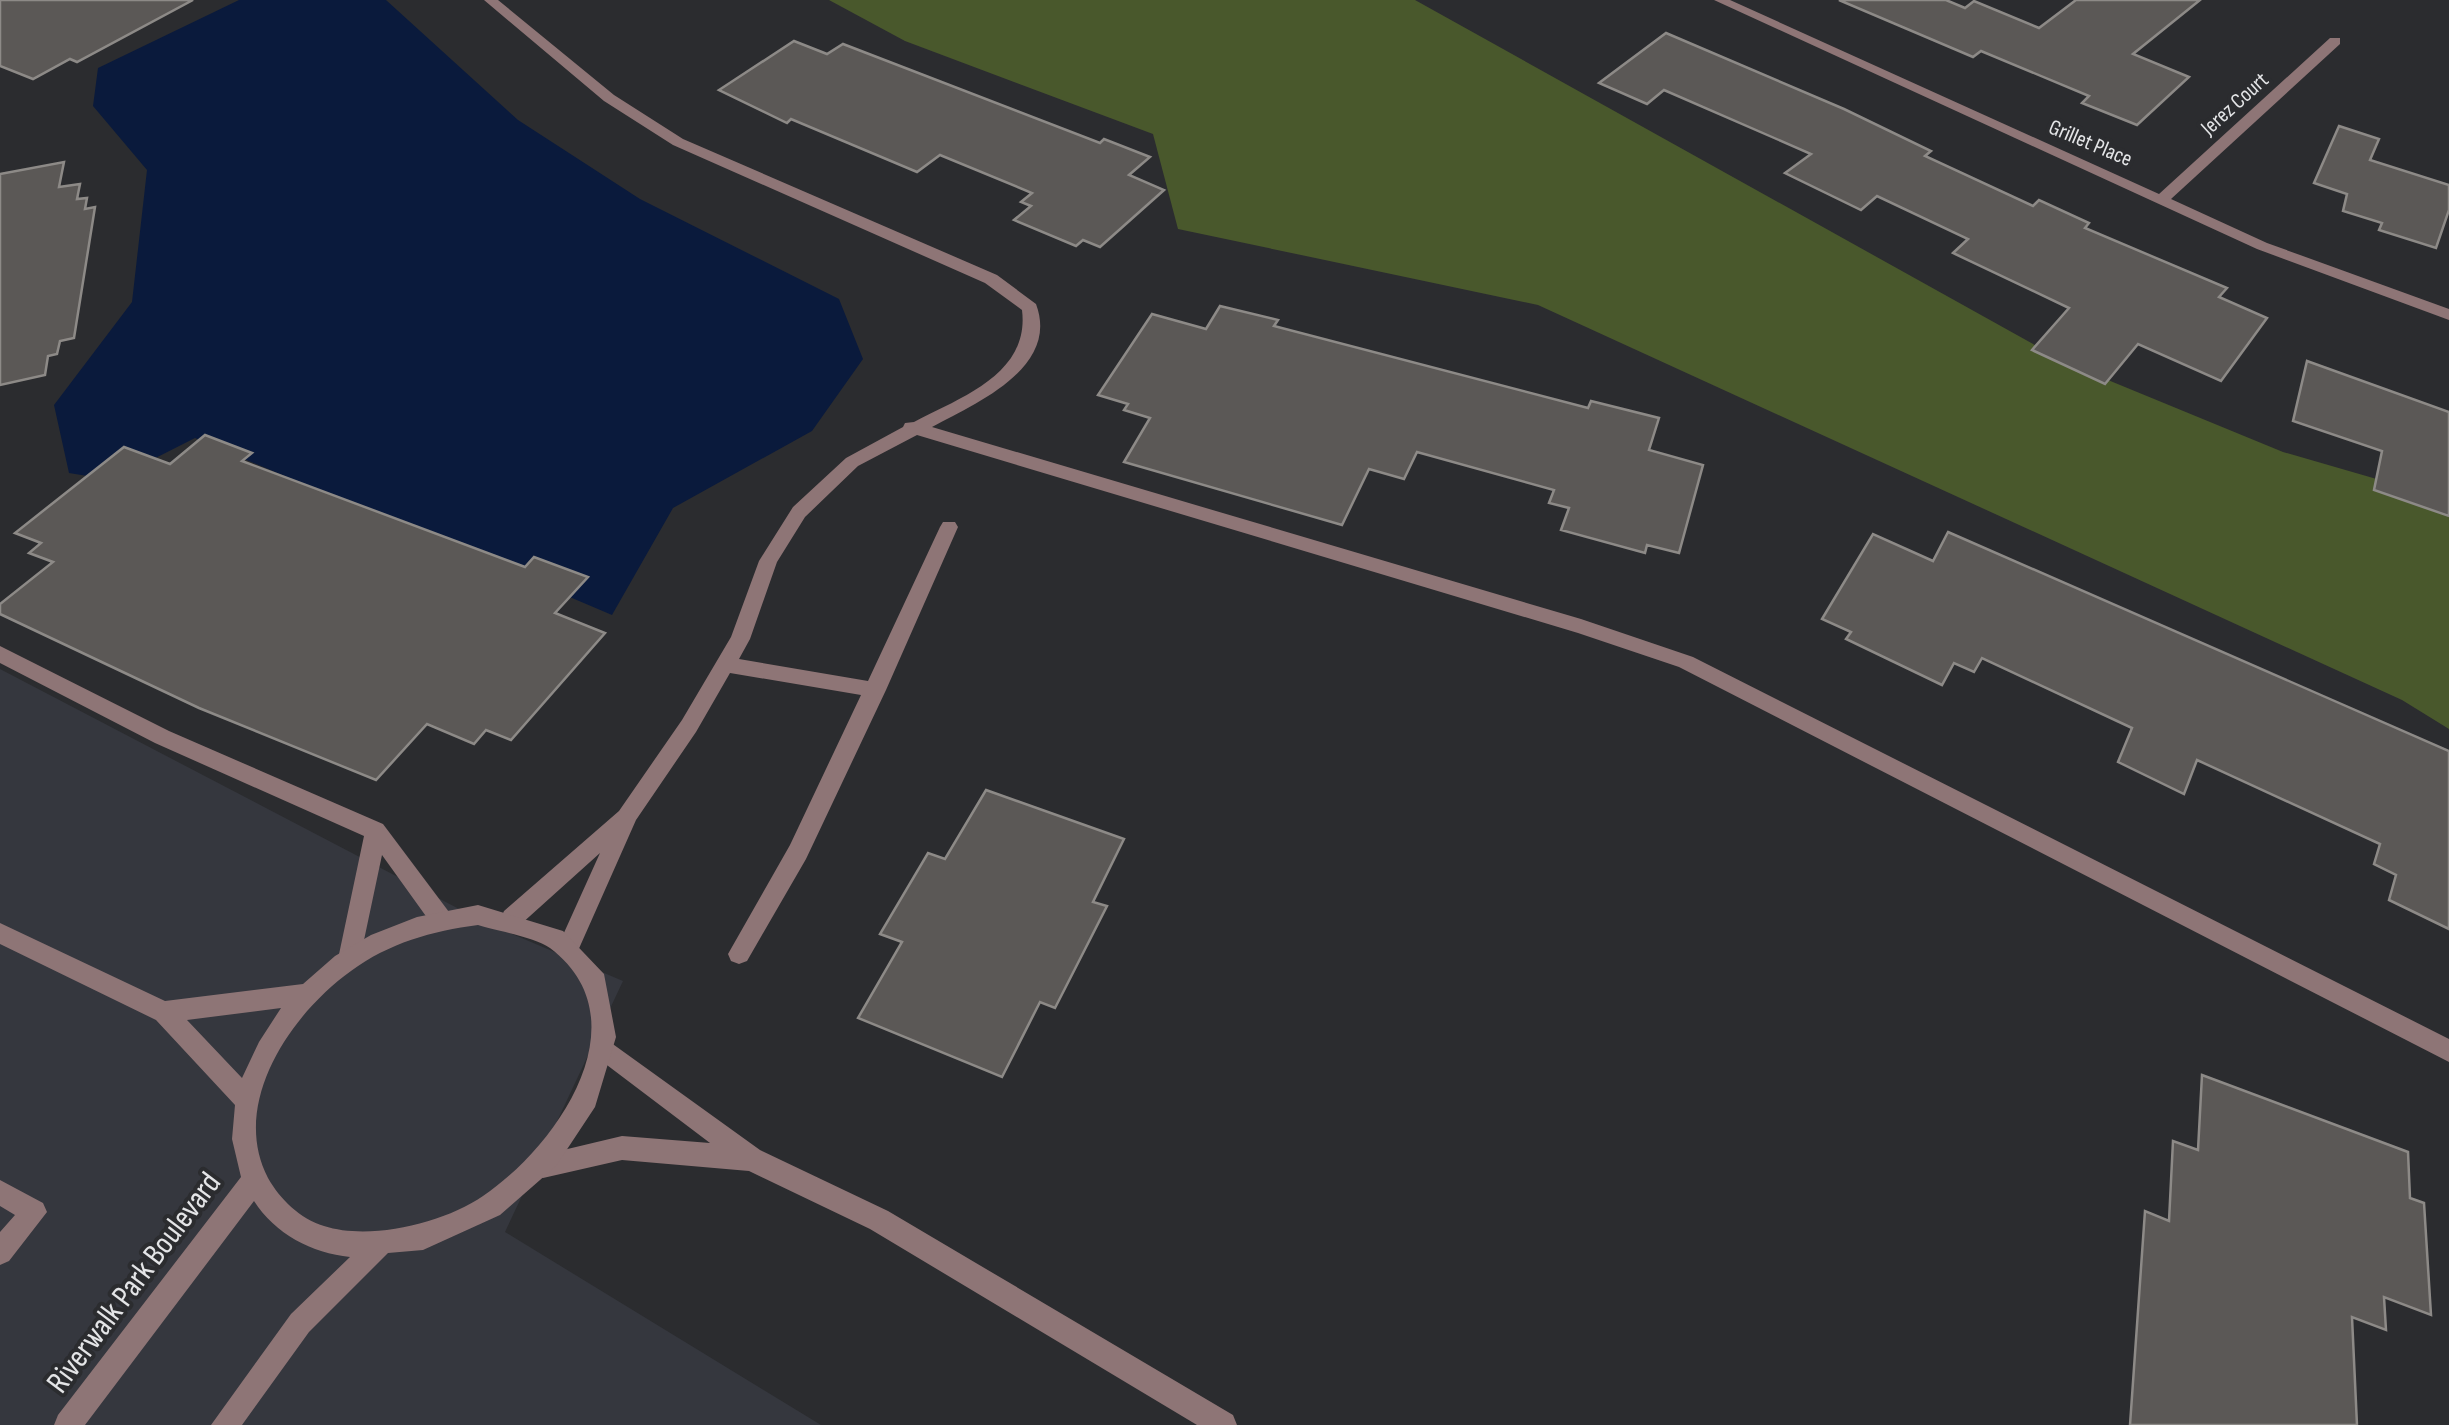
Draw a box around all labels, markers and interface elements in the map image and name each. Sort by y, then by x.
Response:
street label: Jerez Court [2195,67,2275,142]
street label: Grillet Place [2045,114,2136,173]
street label: Riverwalk Park Boulevard [39,1165,230,1401]

